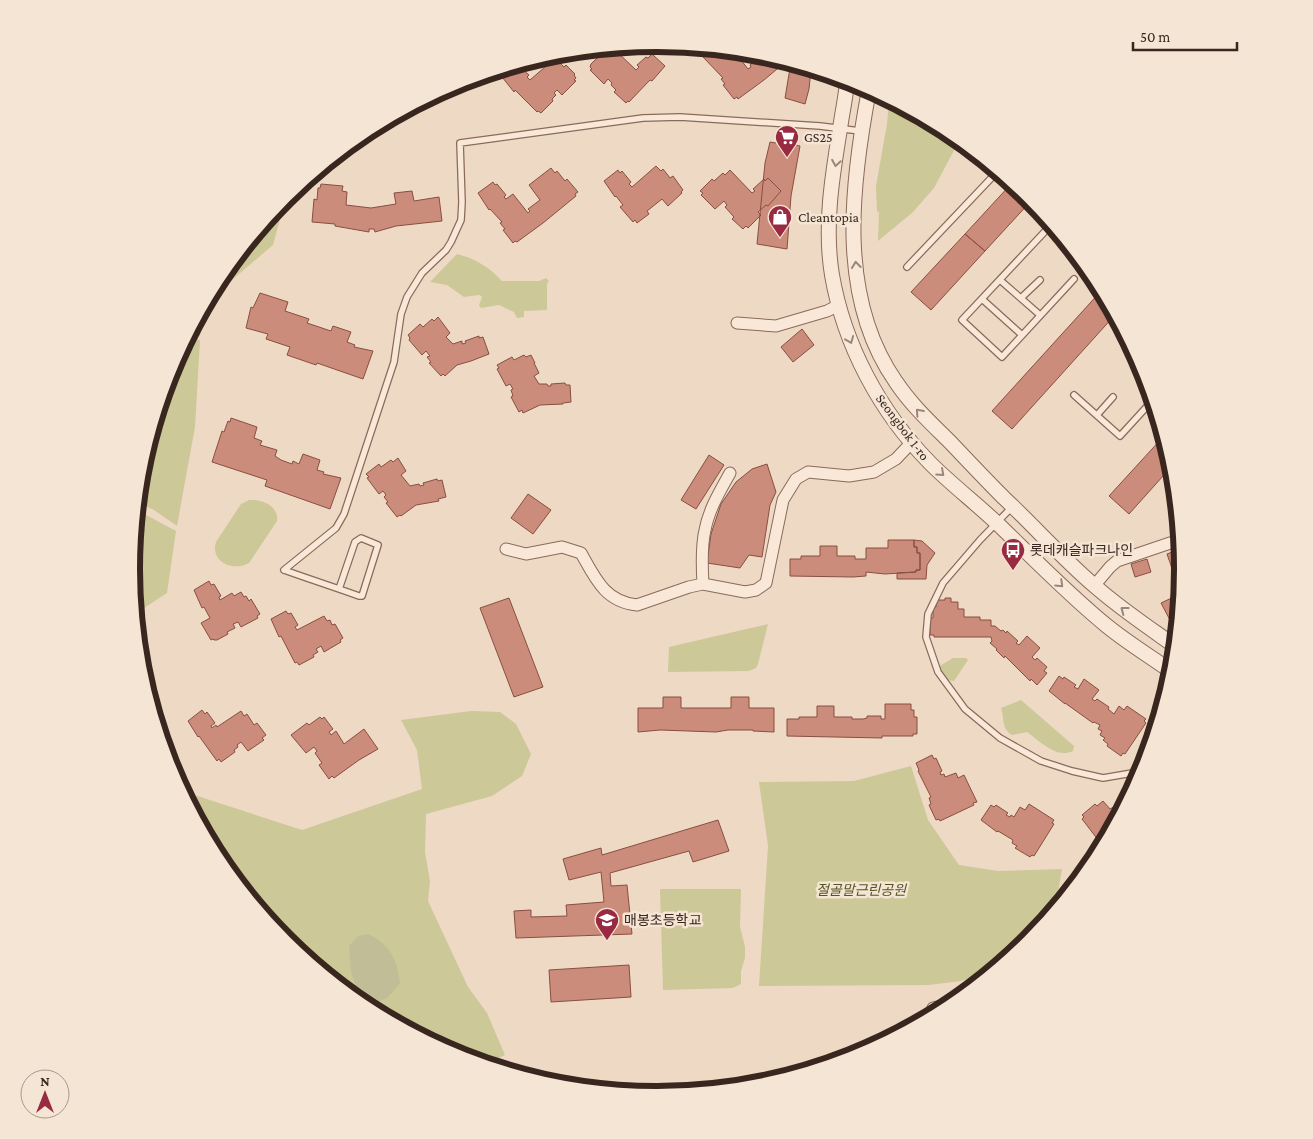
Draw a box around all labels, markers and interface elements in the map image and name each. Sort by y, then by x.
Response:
scale bar [1133,20,1237,52]
text: 50 m [1140,29,1170,45]
supermarket icon: GS25 [774,124,800,158]
place label: GS25 [804,129,833,145]
one-way arrow [831,159,841,168]
shop icon: Cleantopia [767,204,793,238]
place label: Cleantopia [798,209,860,225]
one-way arrow [851,261,862,269]
one-way arrow [844,335,854,344]
street label: Seongbok 1-ro [873,391,933,463]
one-way arrow [916,408,925,417]
one-way arrow [936,467,945,476]
bus stop icon: 롯데캐슬파크나인 [1000,537,1026,571]
place label: 롯데캐슬파크나인 [1030,542,1133,558]
one-way arrow [1054,578,1063,587]
one-way arrow [1121,607,1130,615]
park label: 절골말근린공원 [816,882,907,898]
school or university icon: 매봉초등학교 [594,907,620,941]
place label: 매봉초등학교 [624,912,701,928]
north arrow [20,1069,70,1119]
text: N [40,1073,50,1089]

